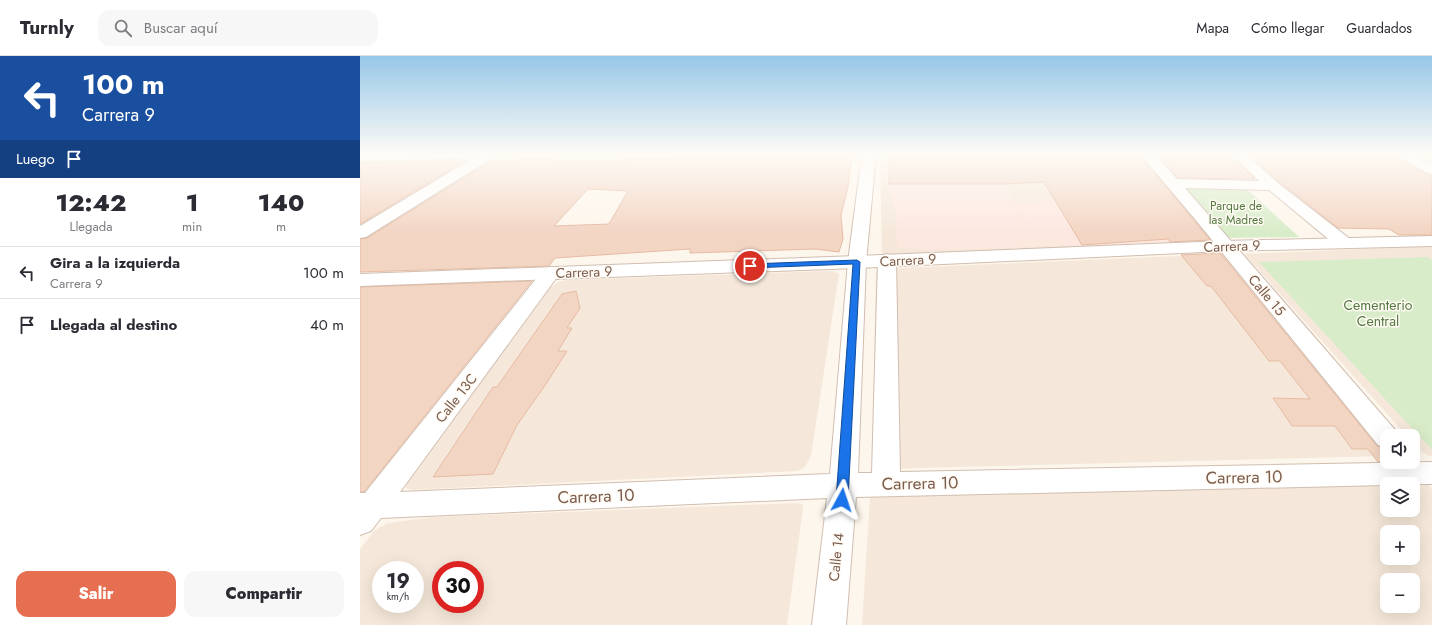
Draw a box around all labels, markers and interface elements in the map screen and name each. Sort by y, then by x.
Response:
search box [98,10,378,46]
text: Turnly [20,14,74,41]
icon: search [112,17,134,39]
text: Buscar aquí [144,17,218,39]
text: Mapa [1196,18,1229,38]
text: Cómo llegar [1251,18,1324,38]
text: Guardados [1346,18,1412,38]
text: 100 m [82,64,165,105]
icon: left [16,72,68,124]
text: Carrera 9 [82,102,155,128]
text: Luego [16,148,55,170]
icon: arrive [63,148,85,170]
text: 12:42 [56,185,126,220]
text: 1 [186,185,198,220]
text: 140 [258,185,304,220]
park label: Parque de las Madres [1209,197,1263,229]
text: Llegada [70,217,112,236]
text: min [182,217,202,236]
text: m [276,217,286,236]
street label: Carrera 9 [1203,235,1261,257]
pin [733,249,767,283]
street label: Carrera 9 [879,249,937,271]
text: Gira a la izquierda [50,252,180,274]
icon: arrive [739,255,761,277]
street label: Carrera 9 [555,261,613,283]
icon: left [16,262,38,284]
text: 100 m [303,262,344,284]
street label: Calle 15 [1244,270,1290,320]
text: Carrera 9 [50,274,103,293]
park label: Cementerio Central [1344,295,1413,331]
icon: arrive [16,314,38,336]
text: Llegada al destino [50,314,177,336]
text: 40 m [310,314,344,336]
street label: Calle 13C [430,369,482,427]
map controls [1380,429,1420,613]
button: sound [1380,429,1420,469]
street label: Carrera 10 [1205,464,1283,490]
street label: Carrera 10 [881,470,959,496]
button: layers [1380,477,1420,517]
position arrow [821,479,863,521]
street label: Carrera 10 [557,483,635,509]
button: + [1380,525,1420,565]
street label: Calle 14 [824,532,848,582]
speed limit sign: 30 [432,561,484,613]
text: 19 [386,567,410,596]
button: Salir [16,571,176,617]
button: Compartir [184,571,344,617]
button: − [1380,573,1420,613]
text: km/h [387,589,409,604]

